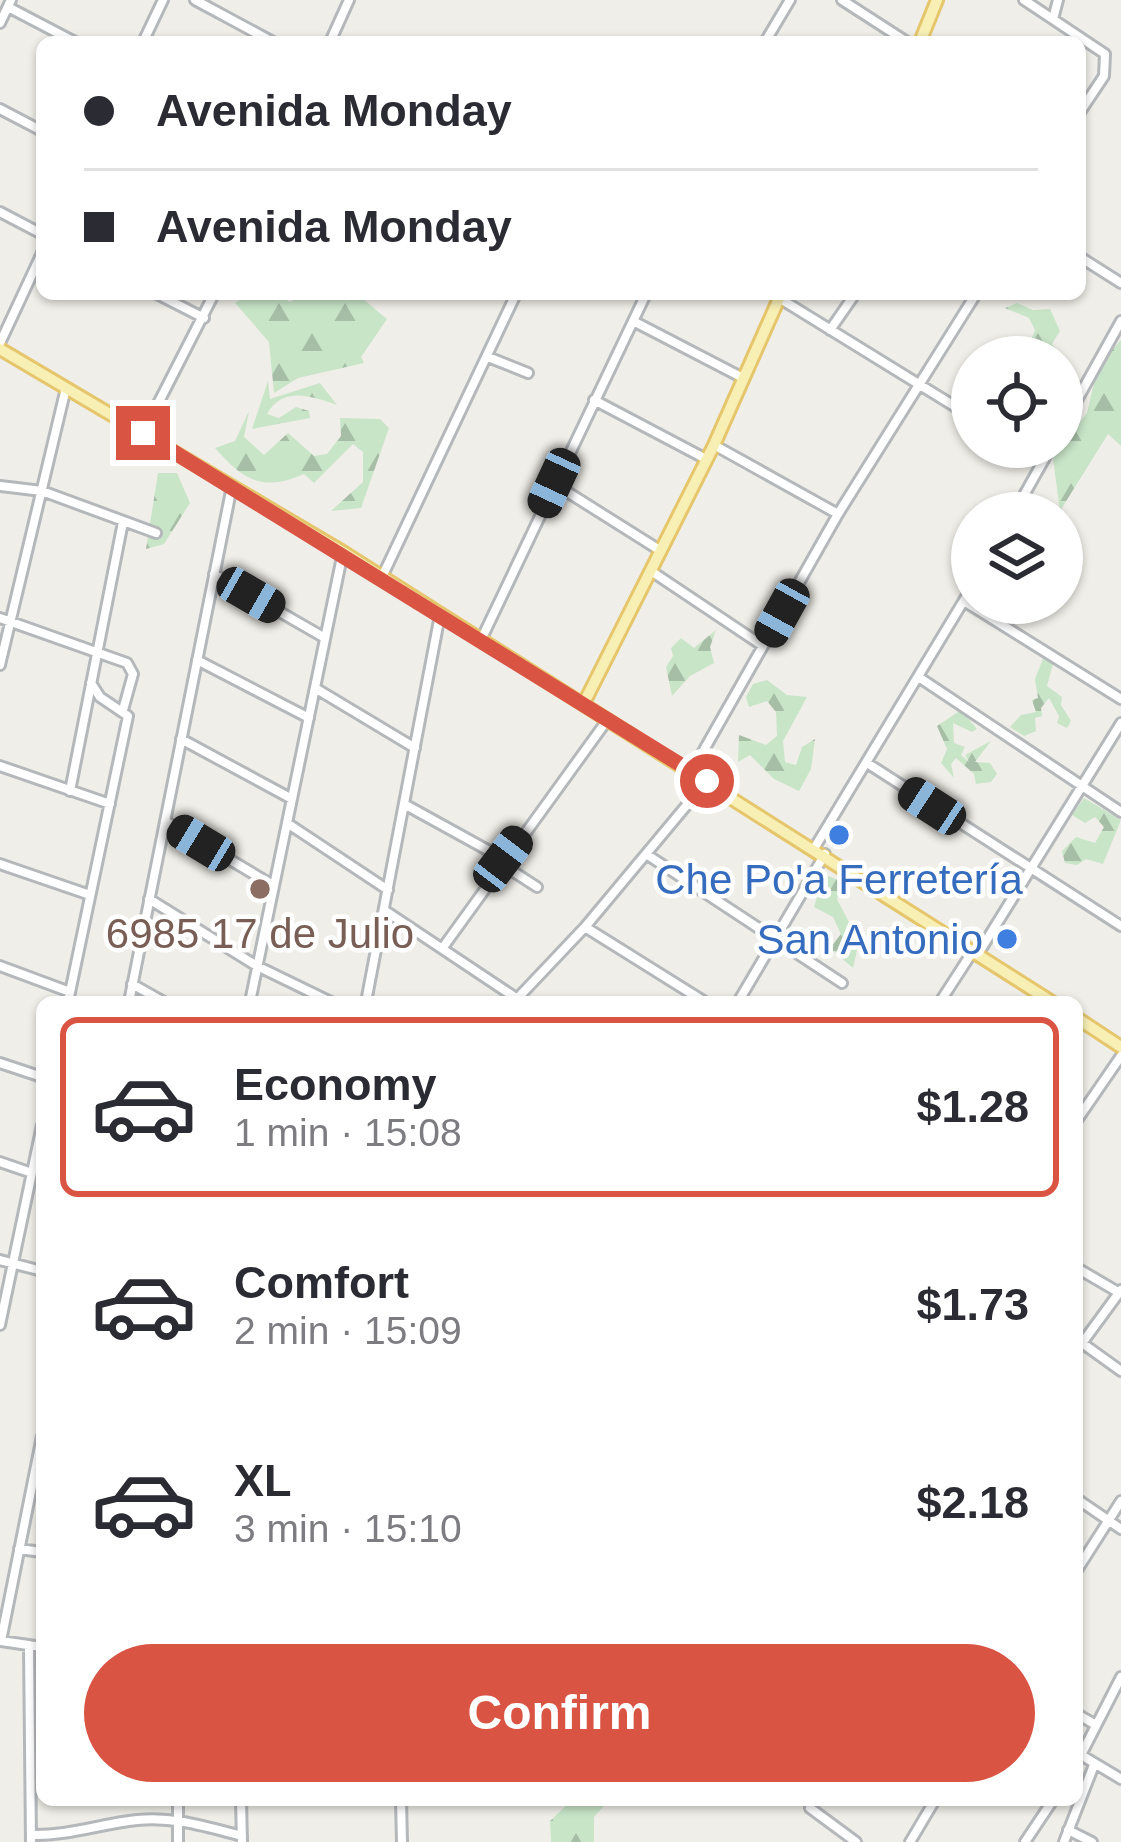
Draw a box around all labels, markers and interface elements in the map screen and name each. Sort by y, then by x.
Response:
text: Avenida Monday [156,85,512,136]
text: Avenida Monday [156,201,512,252]
map controls [951,336,1083,624]
button: locate [951,336,1083,468]
route end [116,406,170,460]
car [522,443,586,523]
button: layers [951,492,1083,624]
car [211,561,291,629]
car [749,573,815,653]
route start [680,754,734,808]
car [892,771,972,841]
car [161,809,241,877]
car [467,819,539,899]
marker: Che Po'a Ferretería [826,822,852,848]
place label: Che Po'a Ferretería [655,856,1023,903]
marker: 6985 17 de Julio [247,876,273,902]
place label: 6985 17 de Julio [106,910,414,957]
place label: San Antonio [756,916,983,963]
marker: San Antonio [994,926,1020,952]
icon: car [90,1053,198,1161]
text: Economy [234,1059,437,1110]
text: $1.28 [916,1081,1029,1132]
text: 1 min · 15:08 [234,1111,462,1154]
icon: car [90,1251,198,1359]
text: Comfort [234,1257,409,1308]
text: $1.73 [916,1279,1029,1330]
text: 2 min · 15:09 [234,1309,462,1352]
icon: car [90,1449,198,1557]
text: XL [234,1455,292,1506]
text: $2.18 [916,1477,1029,1528]
text: 3 min · 15:10 [234,1507,462,1550]
button: Confirm [84,1644,1035,1782]

